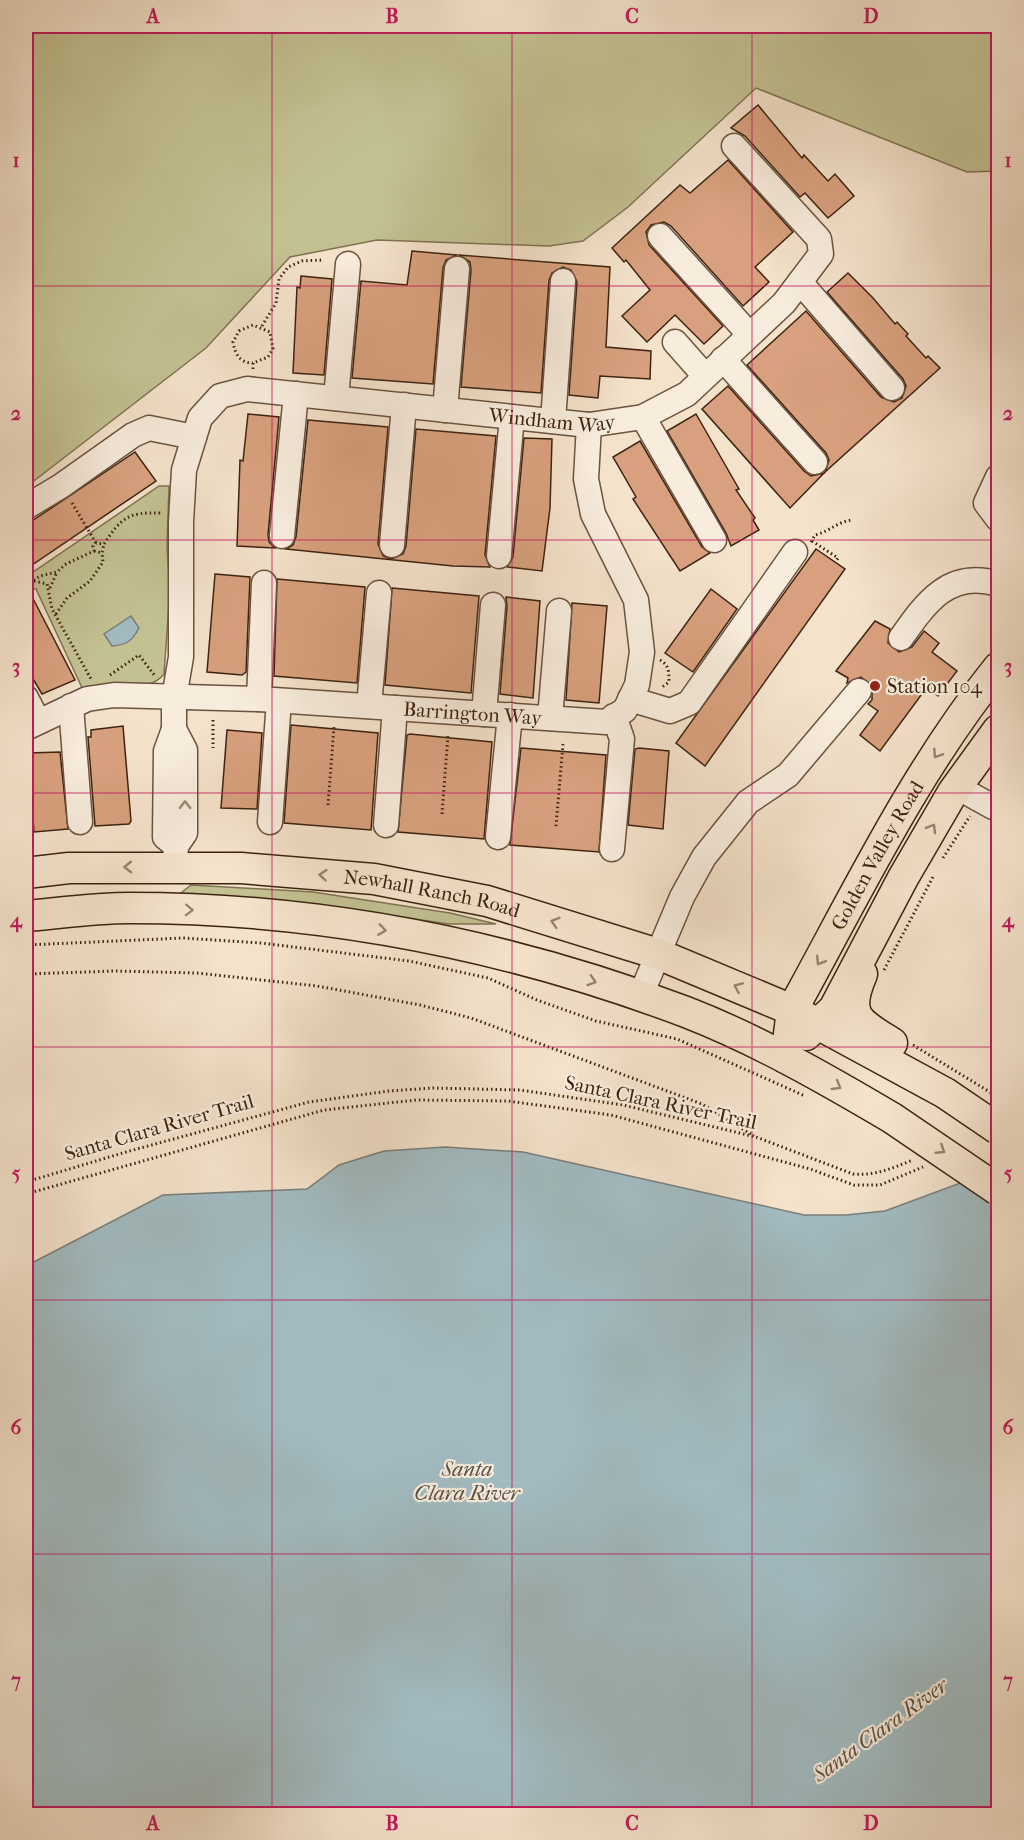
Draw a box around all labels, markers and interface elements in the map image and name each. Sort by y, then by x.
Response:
text: A [145,5,161,28]
text: B [385,5,399,28]
text: C [625,5,639,28]
text: D [863,5,879,28]
text: 1 [12,149,20,172]
text: 1 [1004,149,1012,172]
text: 2 [11,402,21,425]
text: 2 [1003,402,1013,425]
street label: Windham Way [486,403,618,438]
text: 3 [12,655,20,678]
text: 3 [1004,655,1012,678]
place label: Station 104 [887,675,983,698]
marker: Station 104 [868,679,882,693]
street label: Barrington Way [403,698,544,730]
one-way arrow [933,748,944,759]
street label: Golden Valley Road [827,776,929,934]
one-way arrow [179,801,191,810]
one-way arrow [925,824,936,835]
one-way arrow [124,860,133,873]
street label: Newhall Ranch Road [343,866,524,923]
one-way arrow [319,869,328,882]
one-way arrow [184,904,193,917]
text: 4 [9,909,23,933]
text: 4 [1001,909,1015,933]
one-way arrow [550,917,561,929]
one-way arrow [378,923,387,935]
one-way arrow [816,955,828,965]
one-way arrow [586,974,597,986]
one-way arrow [733,982,744,994]
street label: Santa Clara River Trail [563,1071,759,1134]
one-way arrow [831,1079,841,1090]
street label: Santa Clara River Trail [62,1089,257,1166]
one-way arrow [934,1143,945,1154]
text: 5 [12,1162,21,1185]
text: 5 [1004,1162,1013,1185]
text: 6 [11,1416,23,1439]
text: 6 [1003,1416,1015,1439]
water label: Santa Clara River [414,1457,521,1505]
text: 7 [10,1669,21,1692]
text: 7 [1002,1669,1013,1692]
water label: Santa Clara River [807,1672,953,1787]
text: A [145,1812,161,1835]
text: B [385,1812,399,1835]
text: C [625,1812,639,1835]
text: D [863,1812,879,1835]

